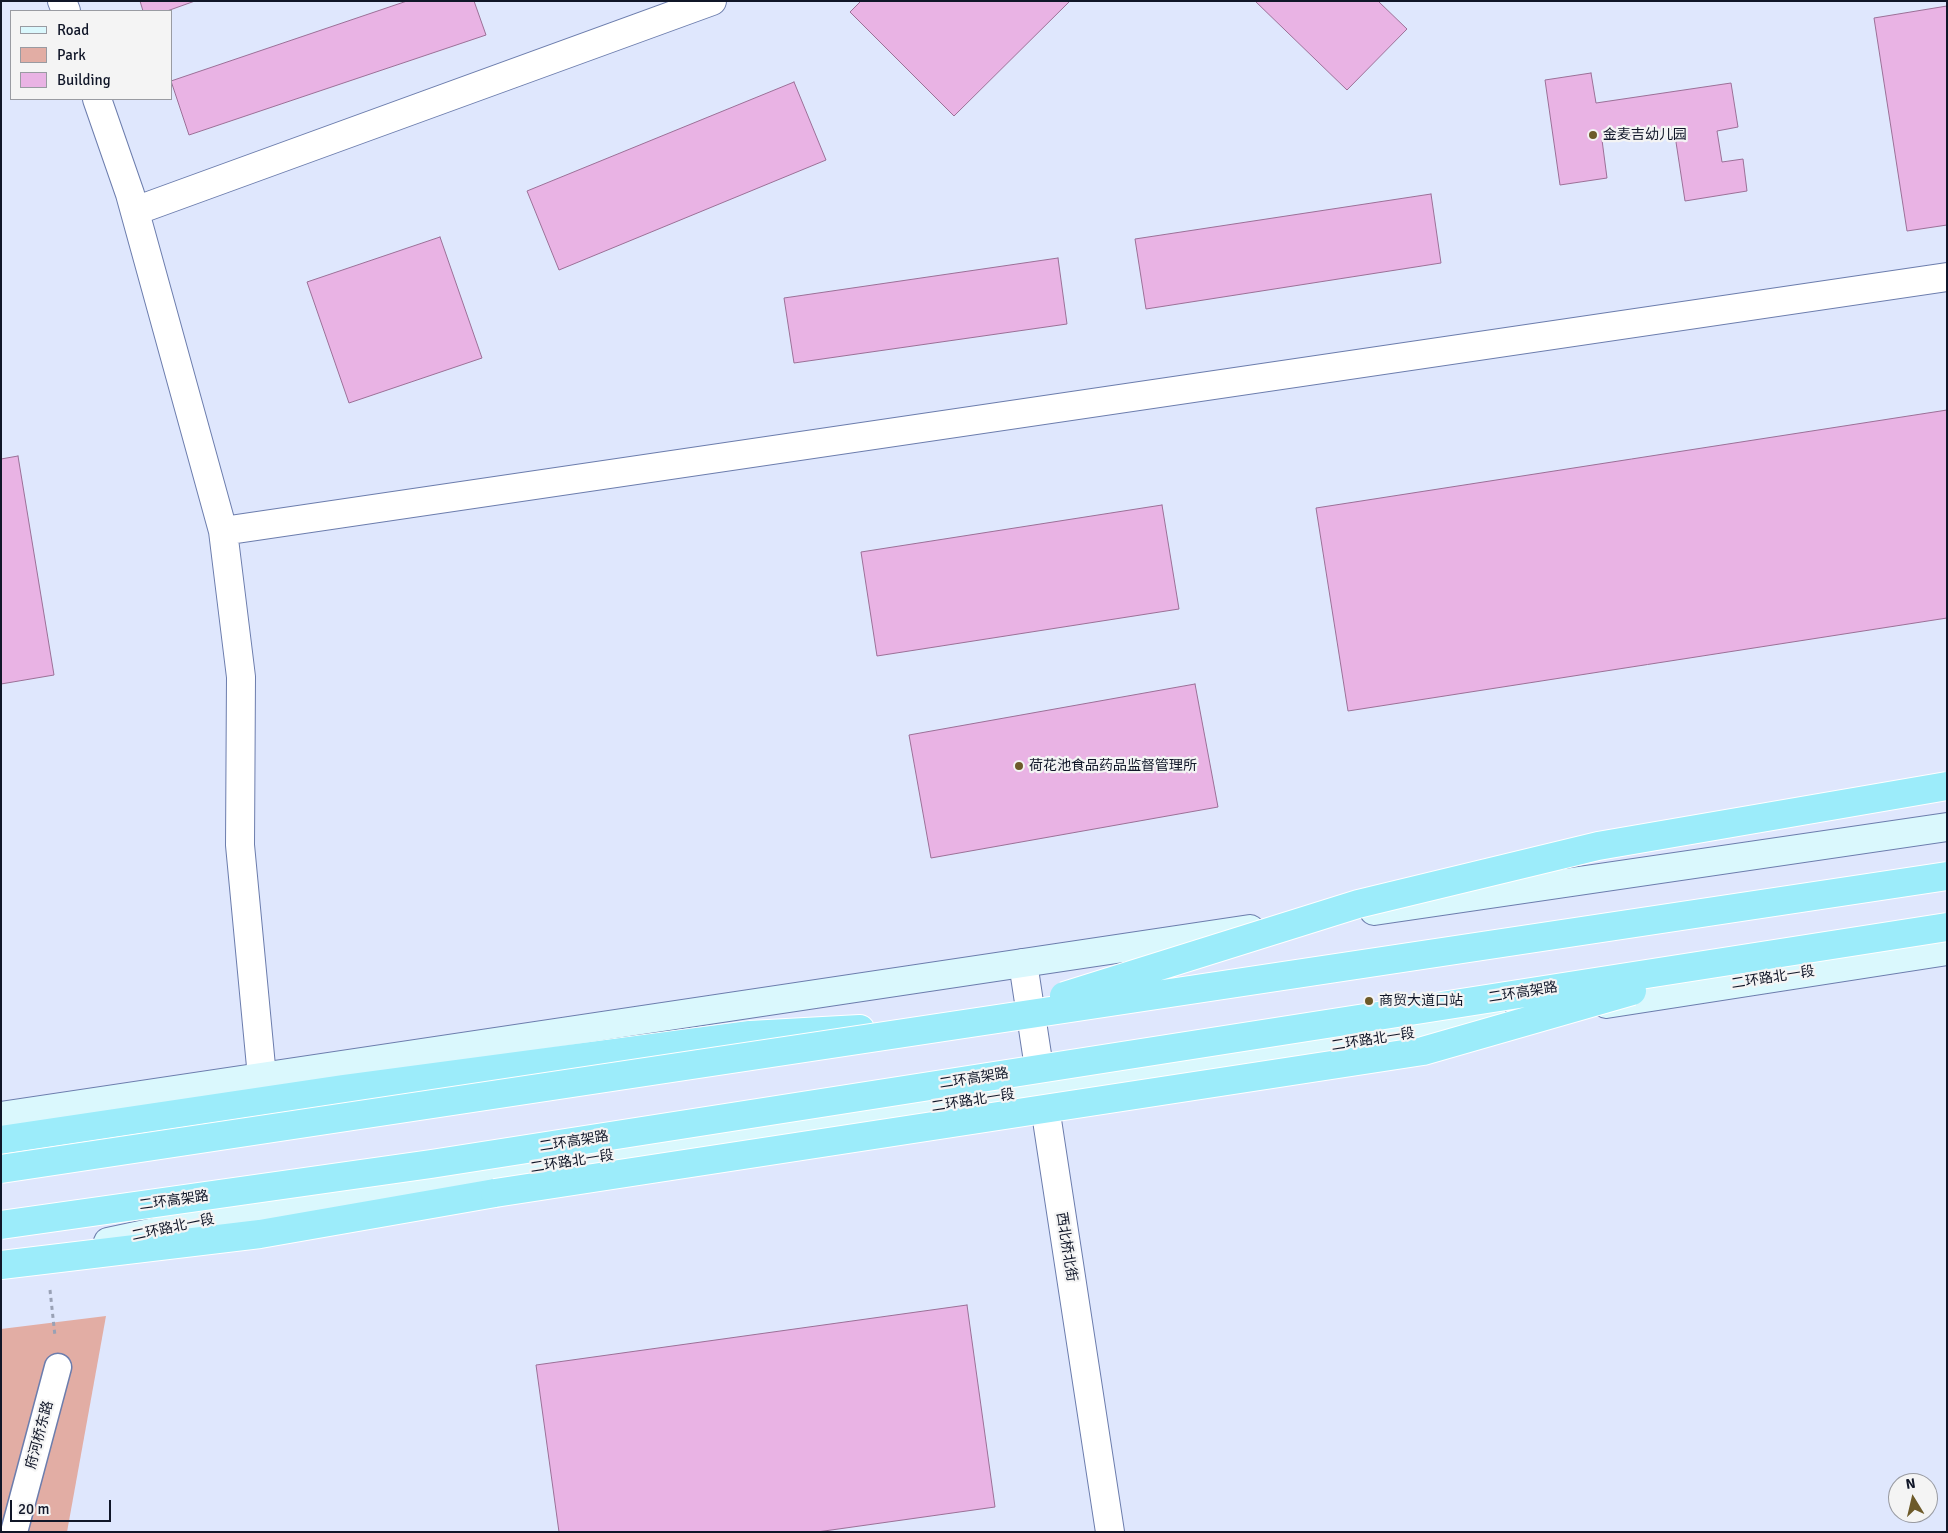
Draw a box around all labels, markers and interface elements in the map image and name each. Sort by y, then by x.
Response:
legend [10,10,172,100]
text: Road [57,21,89,39]
text: Park [57,46,86,64]
text: Building [57,71,111,89]
place label: 金麦吉幼儿园 [1603,127,1687,143]
marker: 金麦吉幼儿园 [1587,129,1599,141]
place label: 荷花池食品药品监督管理所 [1029,758,1197,774]
marker: 荷花池食品药品监督管理所 [1013,760,1025,772]
street label: 二环路北一段 [1730,963,1816,993]
street label: 二环高架路 [1487,979,1559,1007]
place label: 商贸大道口站 [1379,993,1463,1009]
marker: 商贸大道口站 [1363,995,1375,1007]
street label: 二环路北一段 [1330,1025,1416,1055]
street label: 二环高架路 [938,1065,1010,1093]
street label: 二环路北一段 [930,1086,1016,1116]
street label: 二环高架路 [538,1128,610,1156]
street label: 二环路北一段 [529,1147,615,1177]
street label: 二环高架路 [138,1188,210,1214]
street label: 二环路北一段 [130,1211,216,1245]
street label: 西北桥北街 [1052,1211,1080,1283]
street label: 府河桥东路 [23,1399,57,1471]
north arrow [1888,1473,1938,1523]
text: N [1905,1475,1917,1493]
scale bar [12,1490,114,1522]
text: 20 m [18,1500,49,1518]

